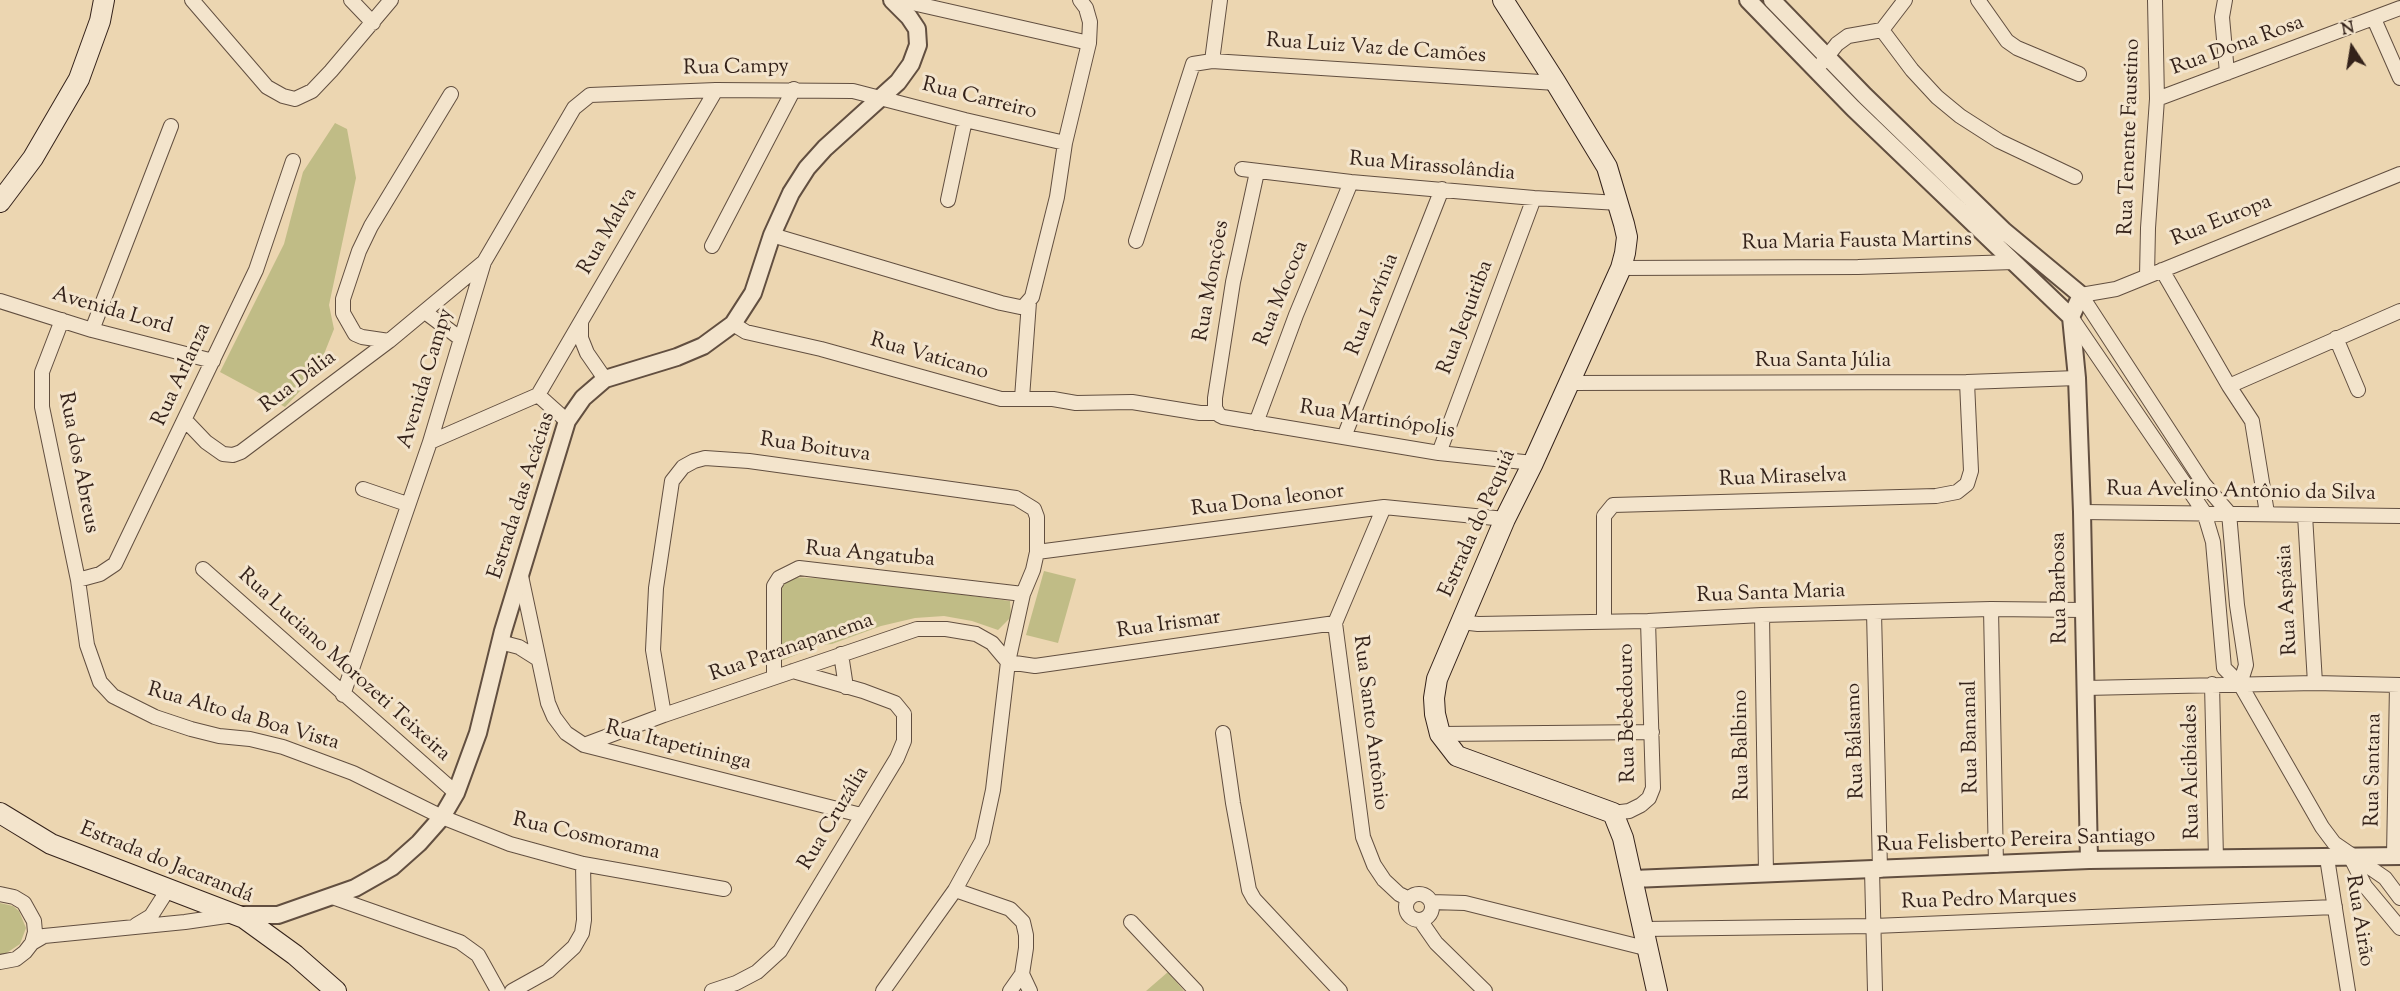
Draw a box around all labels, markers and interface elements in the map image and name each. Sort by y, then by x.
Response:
street label: Rua Dona Rosa [2168,11,2308,83]
text: N [2340,17,2357,42]
north arrow [2322,18,2382,78]
street label: Rua Luiz Vaz de Camões [1265,30,1487,70]
street label: Rua Tenente Faustino [2115,38,2147,236]
street label: Rua Campy [683,55,789,83]
street label: Rua Carreiro [919,74,1039,126]
street label: Rua Mirassolândia [1348,148,1516,188]
street label: Rua Malva [574,184,644,280]
street label: Rua Europa [2168,190,2276,254]
street label: Rua Monções [1190,219,1236,343]
street label: Rua Maria Fausta Martins [1742,228,1972,258]
street label: Rua Mococa [1250,238,1316,350]
street label: Rua Lavínia [1342,250,1406,360]
street label: Rua Jequitiba [1434,257,1500,379]
street label: Avenida Lord [49,283,175,341]
street label: Avenida Campy [394,306,460,452]
street label: Rua Arlanza [148,320,218,430]
street label: Rua Vaticano [867,329,991,387]
street label: Rua Dália [256,346,342,420]
street label: Rua Santa Júlia [1755,349,1891,375]
street label: Rua dos Abreus [51,390,103,536]
street label: Rua Martinópolis [1297,396,1457,446]
street label: Estrada das Acácias [484,409,562,583]
street label: Rua Boituva [758,429,872,469]
street label: Estrada do Pequiá [1435,446,1523,602]
street label: Rua Miraselva [1719,464,1847,494]
street label: Rua Avelino Antônio da Silva [2106,478,2376,508]
street label: Rua Dona leonor [1190,480,1346,524]
street label: Rua Barbosa [2047,532,2075,644]
street label: Rua Angatuba [804,538,936,574]
street label: Rua Aspásia [2274,544,2304,656]
street label: Rua Luciano Morozeti Teixeira [232,564,454,768]
street label: Rua Santa Maria [1696,580,1846,610]
street label: Rua Irismar [1116,606,1222,646]
street label: Rua Paranapanema [707,609,877,689]
street label: Rua Santo Antônio [1346,634,1392,812]
street label: Rua Bebedouro [1615,643,1643,783]
street label: Rua Alto da Boa Vista [144,679,342,757]
street label: Rua Bananal [1958,680,1986,794]
street label: Rua Bálsamo [1842,683,1872,799]
street label: Rua Balbino [1729,689,1757,801]
street label: Rua Alcibíades [2179,704,2207,840]
street label: Rua Santana [2361,713,2389,827]
street label: Rua Itapetininga [603,717,753,777]
street label: Rua Cruzália [794,763,876,875]
street label: Rua Cosmorama [510,809,662,867]
street label: Estrada do Jacarandá [76,818,256,910]
street label: Rua Felisberto Pereira Santiago [1876,825,2156,859]
street label: Rua Airão [2338,873,2378,969]
street label: Rua Pedro Marques [1901,885,2077,917]

